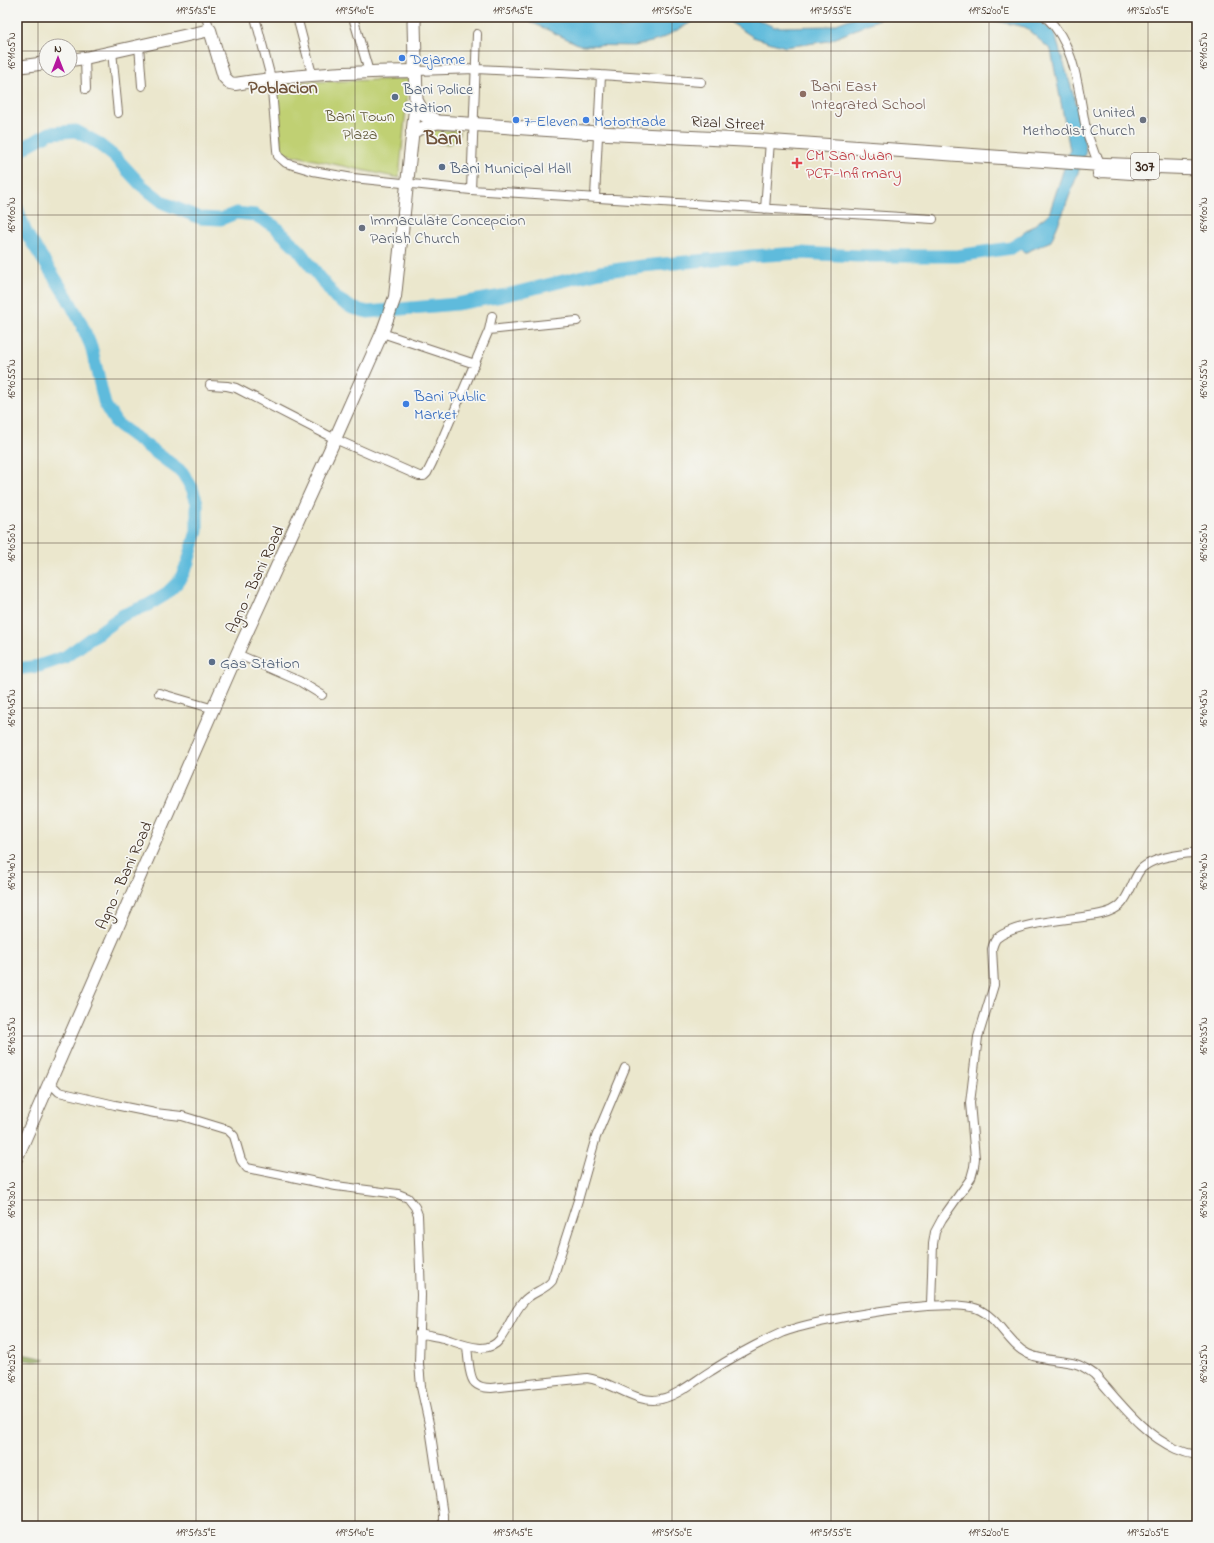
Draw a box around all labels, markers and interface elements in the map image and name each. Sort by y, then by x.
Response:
text: 119°51'35"E [176,4,216,19]
text: 119°51'40"E [336,4,374,19]
text: 119°51'45"E [493,4,533,19]
text: 119°51'50"E [652,4,692,19]
text: 119°51'55"E [810,4,852,19]
text: 119°52'00"E [969,4,1009,19]
text: 119°52'05"E [1127,4,1169,19]
text: 16°11'05"N [5,32,20,69]
text: 16°11'05"N [1197,32,1212,69]
north arrow [38,38,78,78]
text: N [54,41,62,57]
place label: Dejarme [409,48,466,72]
marker: Dejarme [397,53,407,63]
place label: Bani East Integrated School [810,75,926,117]
district label: Poblacion [248,76,318,102]
place label: Bani Police Station [402,78,474,120]
marker: Bani East Integrated School [798,89,808,99]
marker: Bani Police Station [390,92,400,102]
place label: United Methodist Church [1022,101,1135,143]
park label: Bani Town Plaza [324,105,395,147]
place label: 7-Eleven [524,110,578,134]
place label: Motortrade [594,110,667,134]
street label: Rizal Street [690,110,766,138]
marker: 7-Eleven [511,115,521,125]
marker: Motortrade [581,115,591,125]
marker: United Methodist Church [1138,115,1148,125]
district label: Bani [423,125,462,154]
place label: CM San Juan PCF-Infirmary [806,144,901,186]
road number: 307 [1131,153,1159,179]
place label: Bani Municipal Hall [449,157,571,181]
marker: CM San Juan PCF-Infirmary [791,157,803,169]
marker: Bani Municipal Hall [437,162,447,172]
text: 16°11'00"N [5,197,20,233]
text: 16°11'00"N [1197,197,1212,233]
place label: Immaculate Concepcion Parish Church [370,209,526,251]
marker: Immaculate Concepcion Parish Church [357,223,367,233]
text: 16°10'55"N [5,359,20,399]
text: 16°10'55"N [1197,359,1212,399]
place label: Bani Public Market [413,385,487,427]
marker: Bani Public Market [401,399,411,409]
street label: Agno - Bani Road [220,522,291,638]
text: 16°10'50"N [5,524,20,562]
text: 16°10'50"N [1197,524,1212,562]
place label: Gas Station [220,652,300,676]
marker: Gas Station [207,657,217,667]
text: 16°10'45"N [5,689,20,727]
text: 16°10'45"N [1197,689,1212,727]
street label: Agno - Bani Road [90,818,159,934]
text: 16°10'40"N [5,854,20,890]
text: 16°10'40"N [1197,854,1212,890]
text: 16°10'35"N [5,1017,20,1055]
text: 16°10'35"N [1197,1017,1212,1055]
text: 16°10'30"N [5,1182,20,1218]
text: 16°10'30"N [1197,1182,1212,1218]
text: 16°10'25"N [5,1344,20,1383]
text: 16°10'25"N [1197,1344,1212,1383]
text: 119°51'35"E [176,1526,216,1541]
text: 119°51'40"E [336,1526,374,1541]
text: 119°51'45"E [493,1526,533,1541]
text: 119°51'50"E [652,1526,692,1541]
text: 119°51'55"E [810,1526,852,1541]
text: 119°52'00"E [969,1526,1009,1541]
text: 119°52'05"E [1127,1526,1169,1541]

